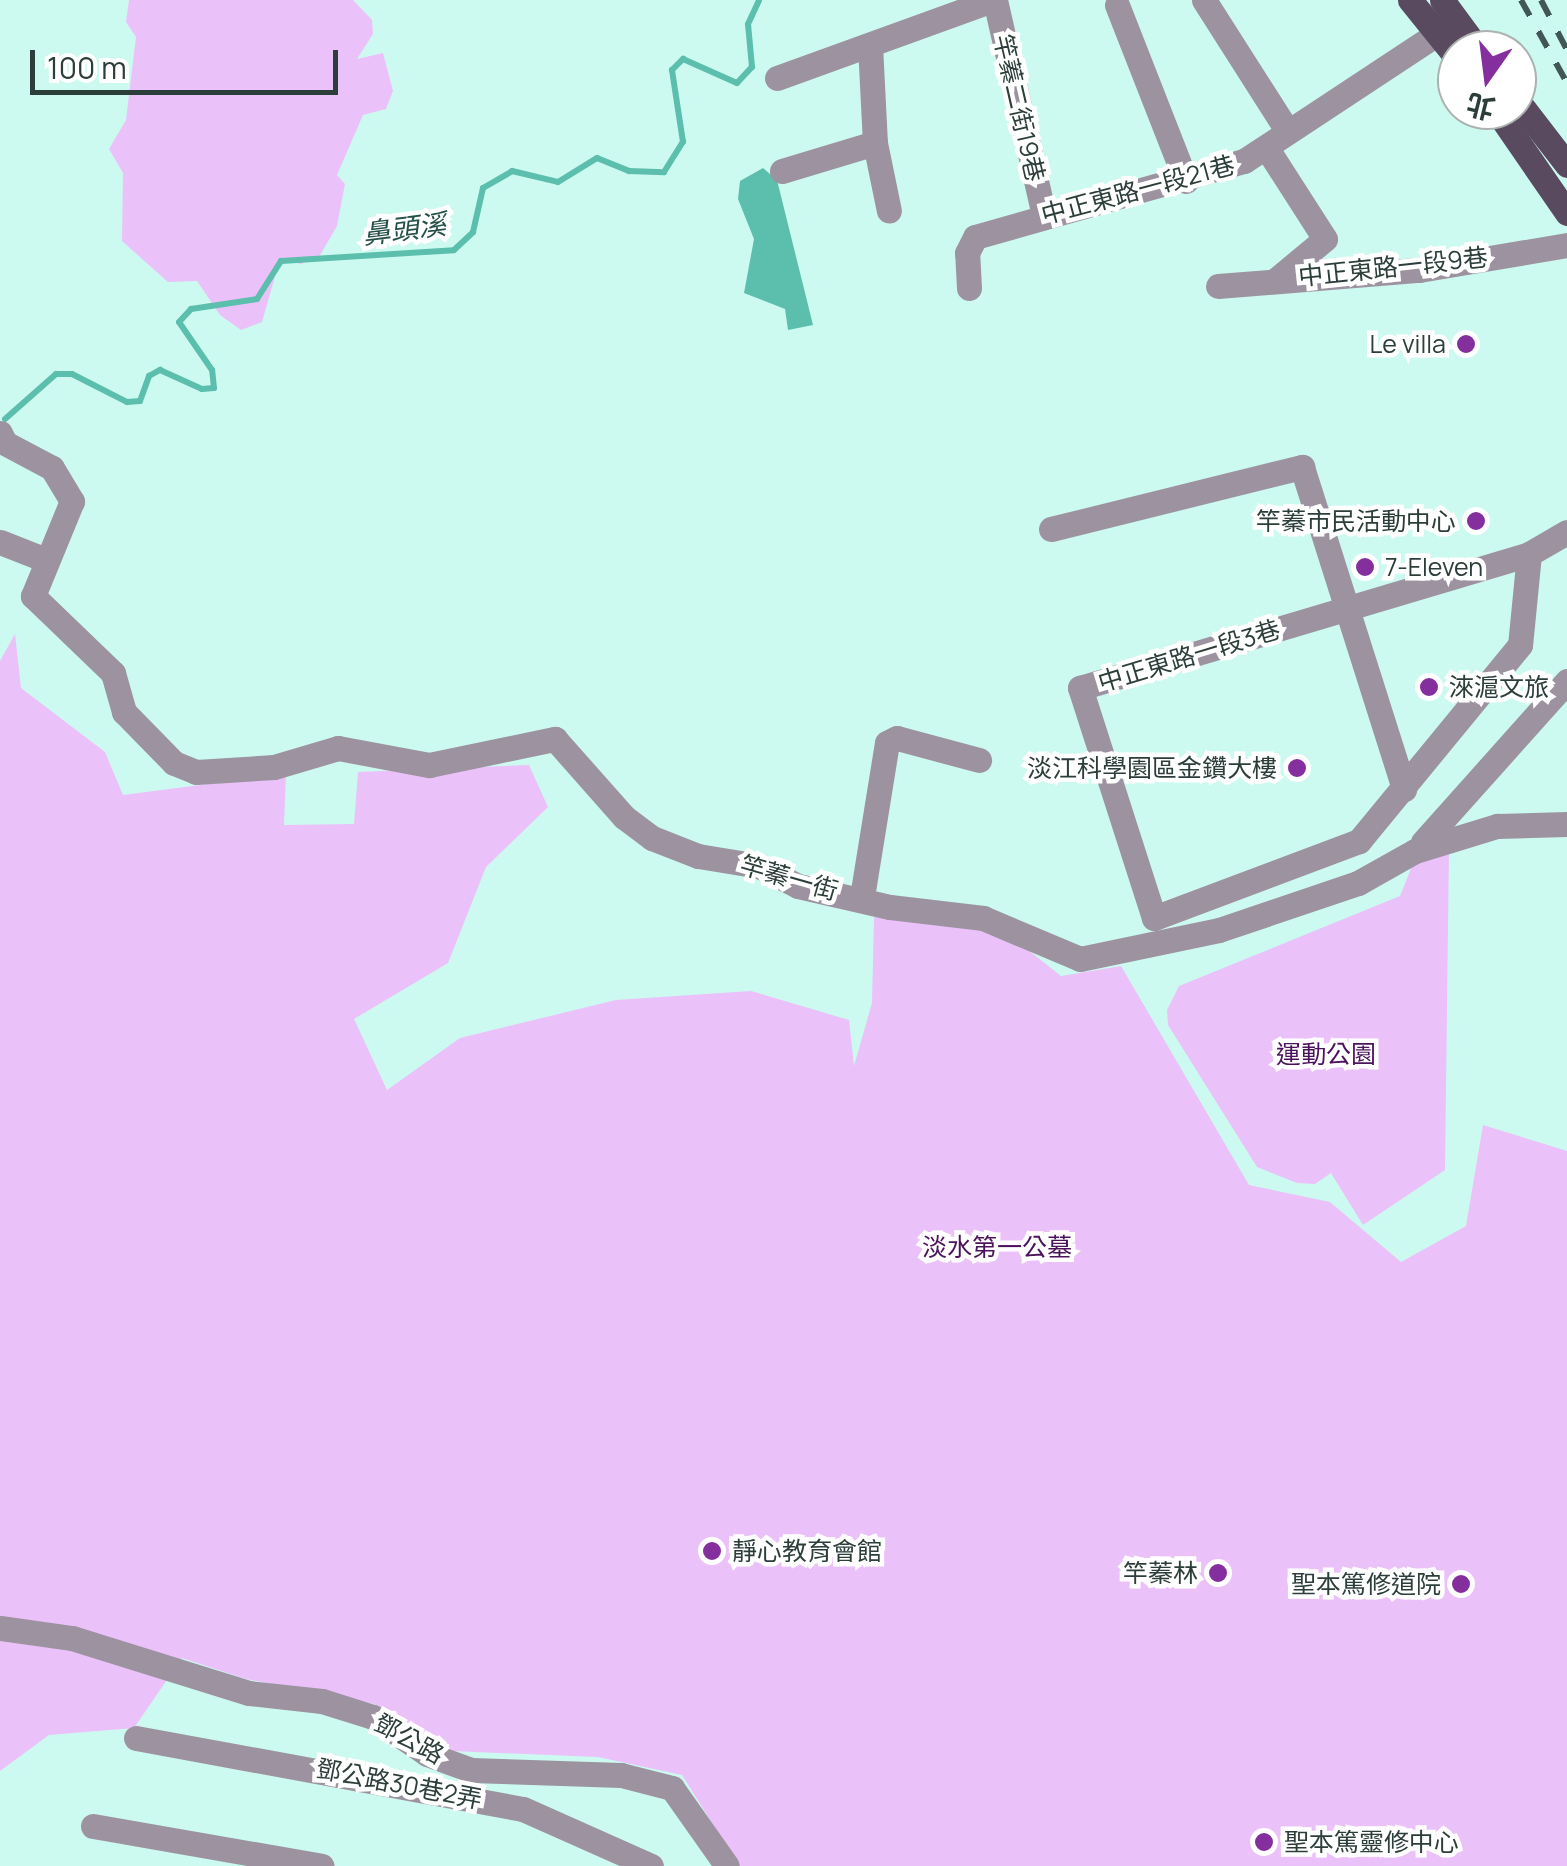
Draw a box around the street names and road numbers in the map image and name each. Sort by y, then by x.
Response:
street label: 竿蓁二街19巷 [987,31,1051,185]
street label: 中正東路一段21巷 [1038,150,1238,230]
street label: 中正東路一段9巷 [1297,242,1489,292]
street label: 中正東路一段3巷 [1094,614,1284,698]
street label: 竿蓁一街 [737,850,841,906]
street label: 鄧公路 [369,1708,449,1770]
street label: 鄧公路30巷2弄 [314,1753,484,1815]

